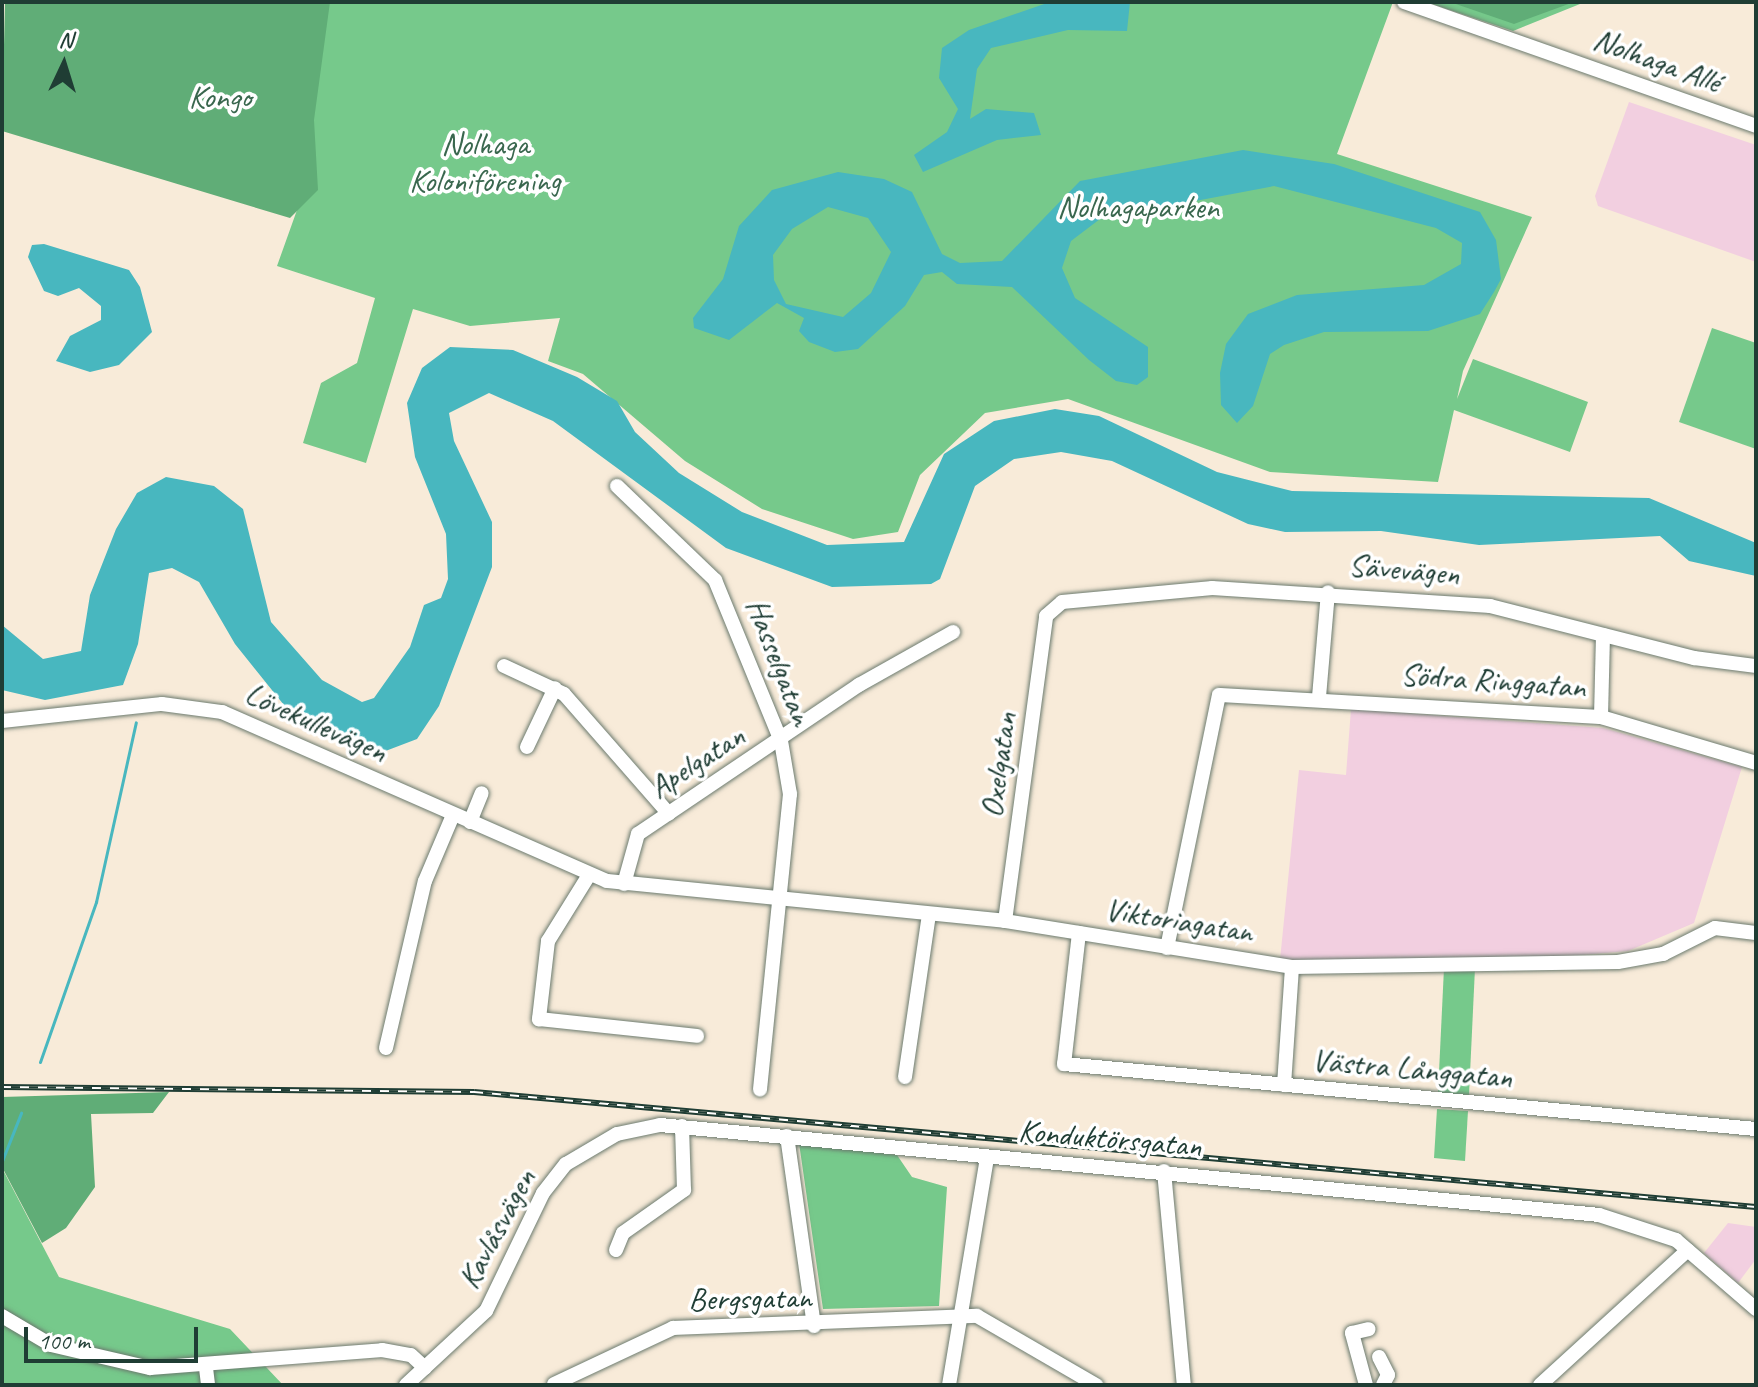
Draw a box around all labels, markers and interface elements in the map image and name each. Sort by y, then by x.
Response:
street label: Nolhaga Allé [1588,20,1726,102]
north arrow [24,24,104,104]
text: N [58,26,73,54]
park label: Kongo [189,78,251,116]
park label: Nolhaga Koloniförening [409,126,561,201]
park label: Nolhagaparken [1057,188,1219,226]
street label: Sävevägen [1347,546,1461,594]
street label: Hasselgatan [737,593,821,731]
street label: Södra Ringgatan [1400,655,1586,707]
street label: Lövekullevägen [239,675,393,771]
street label: Oxelgatan [973,710,1025,820]
street label: Apelgatan [642,717,752,807]
street label: Viktoriagatan [1102,890,1256,952]
street label: Västra Långgatan [1310,1041,1514,1097]
street label: Konduktörsgatan [1017,1112,1203,1166]
street label: Kavlåsvägen [450,1163,544,1295]
street label: Bergsgatan [688,1279,812,1319]
scale bar [28,1311,202,1361]
text: 100 m [38,1326,90,1356]

